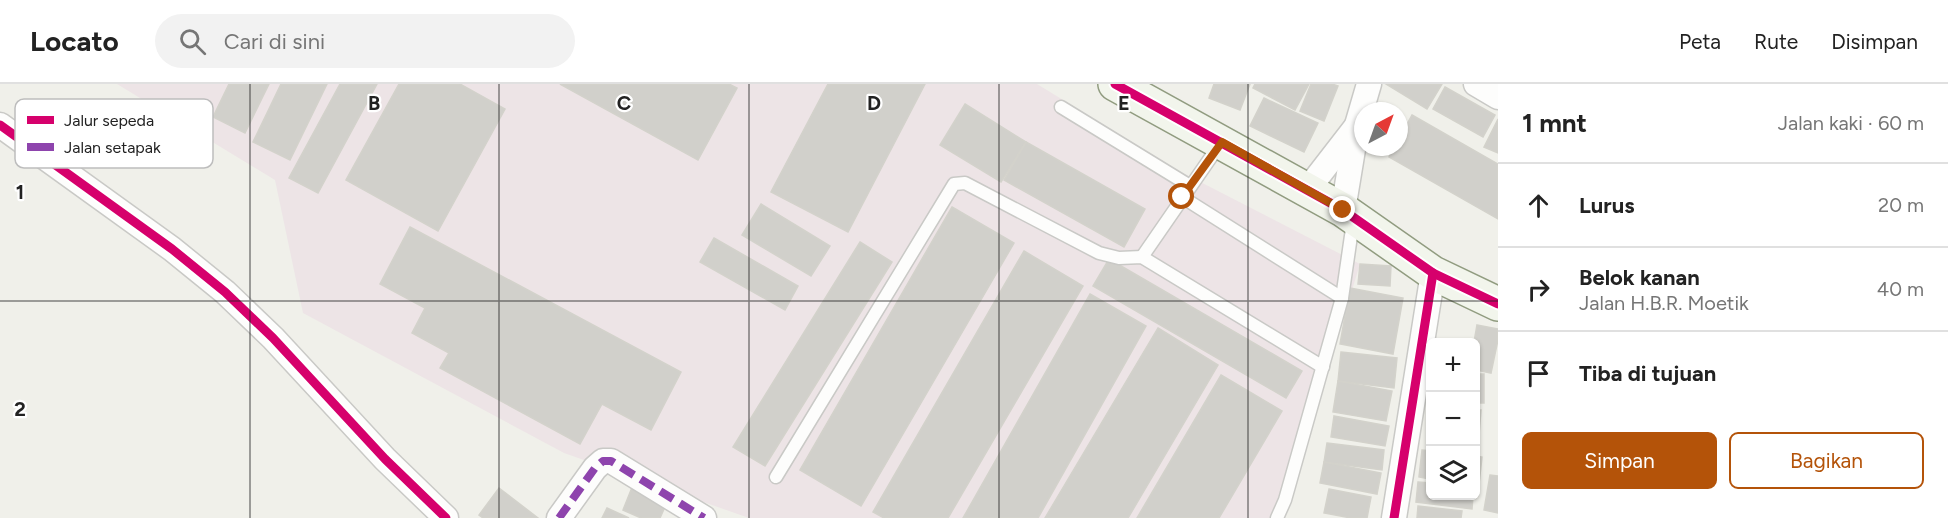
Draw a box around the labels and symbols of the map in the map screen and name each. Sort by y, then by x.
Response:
text: B [368,91,380,115]
text: C [617,91,631,115]
text: D [867,91,881,115]
text: E [1118,91,1130,115]
legend [15,99,213,168]
north arrow [1354,102,1408,156]
text: Jalur sepeda [64,111,154,130]
text: Jalan setapak [64,138,161,157]
text: 1 [16,180,24,204]
route start [1168,183,1194,209]
route end [1329,196,1355,222]
text: 2 [14,397,26,421]

